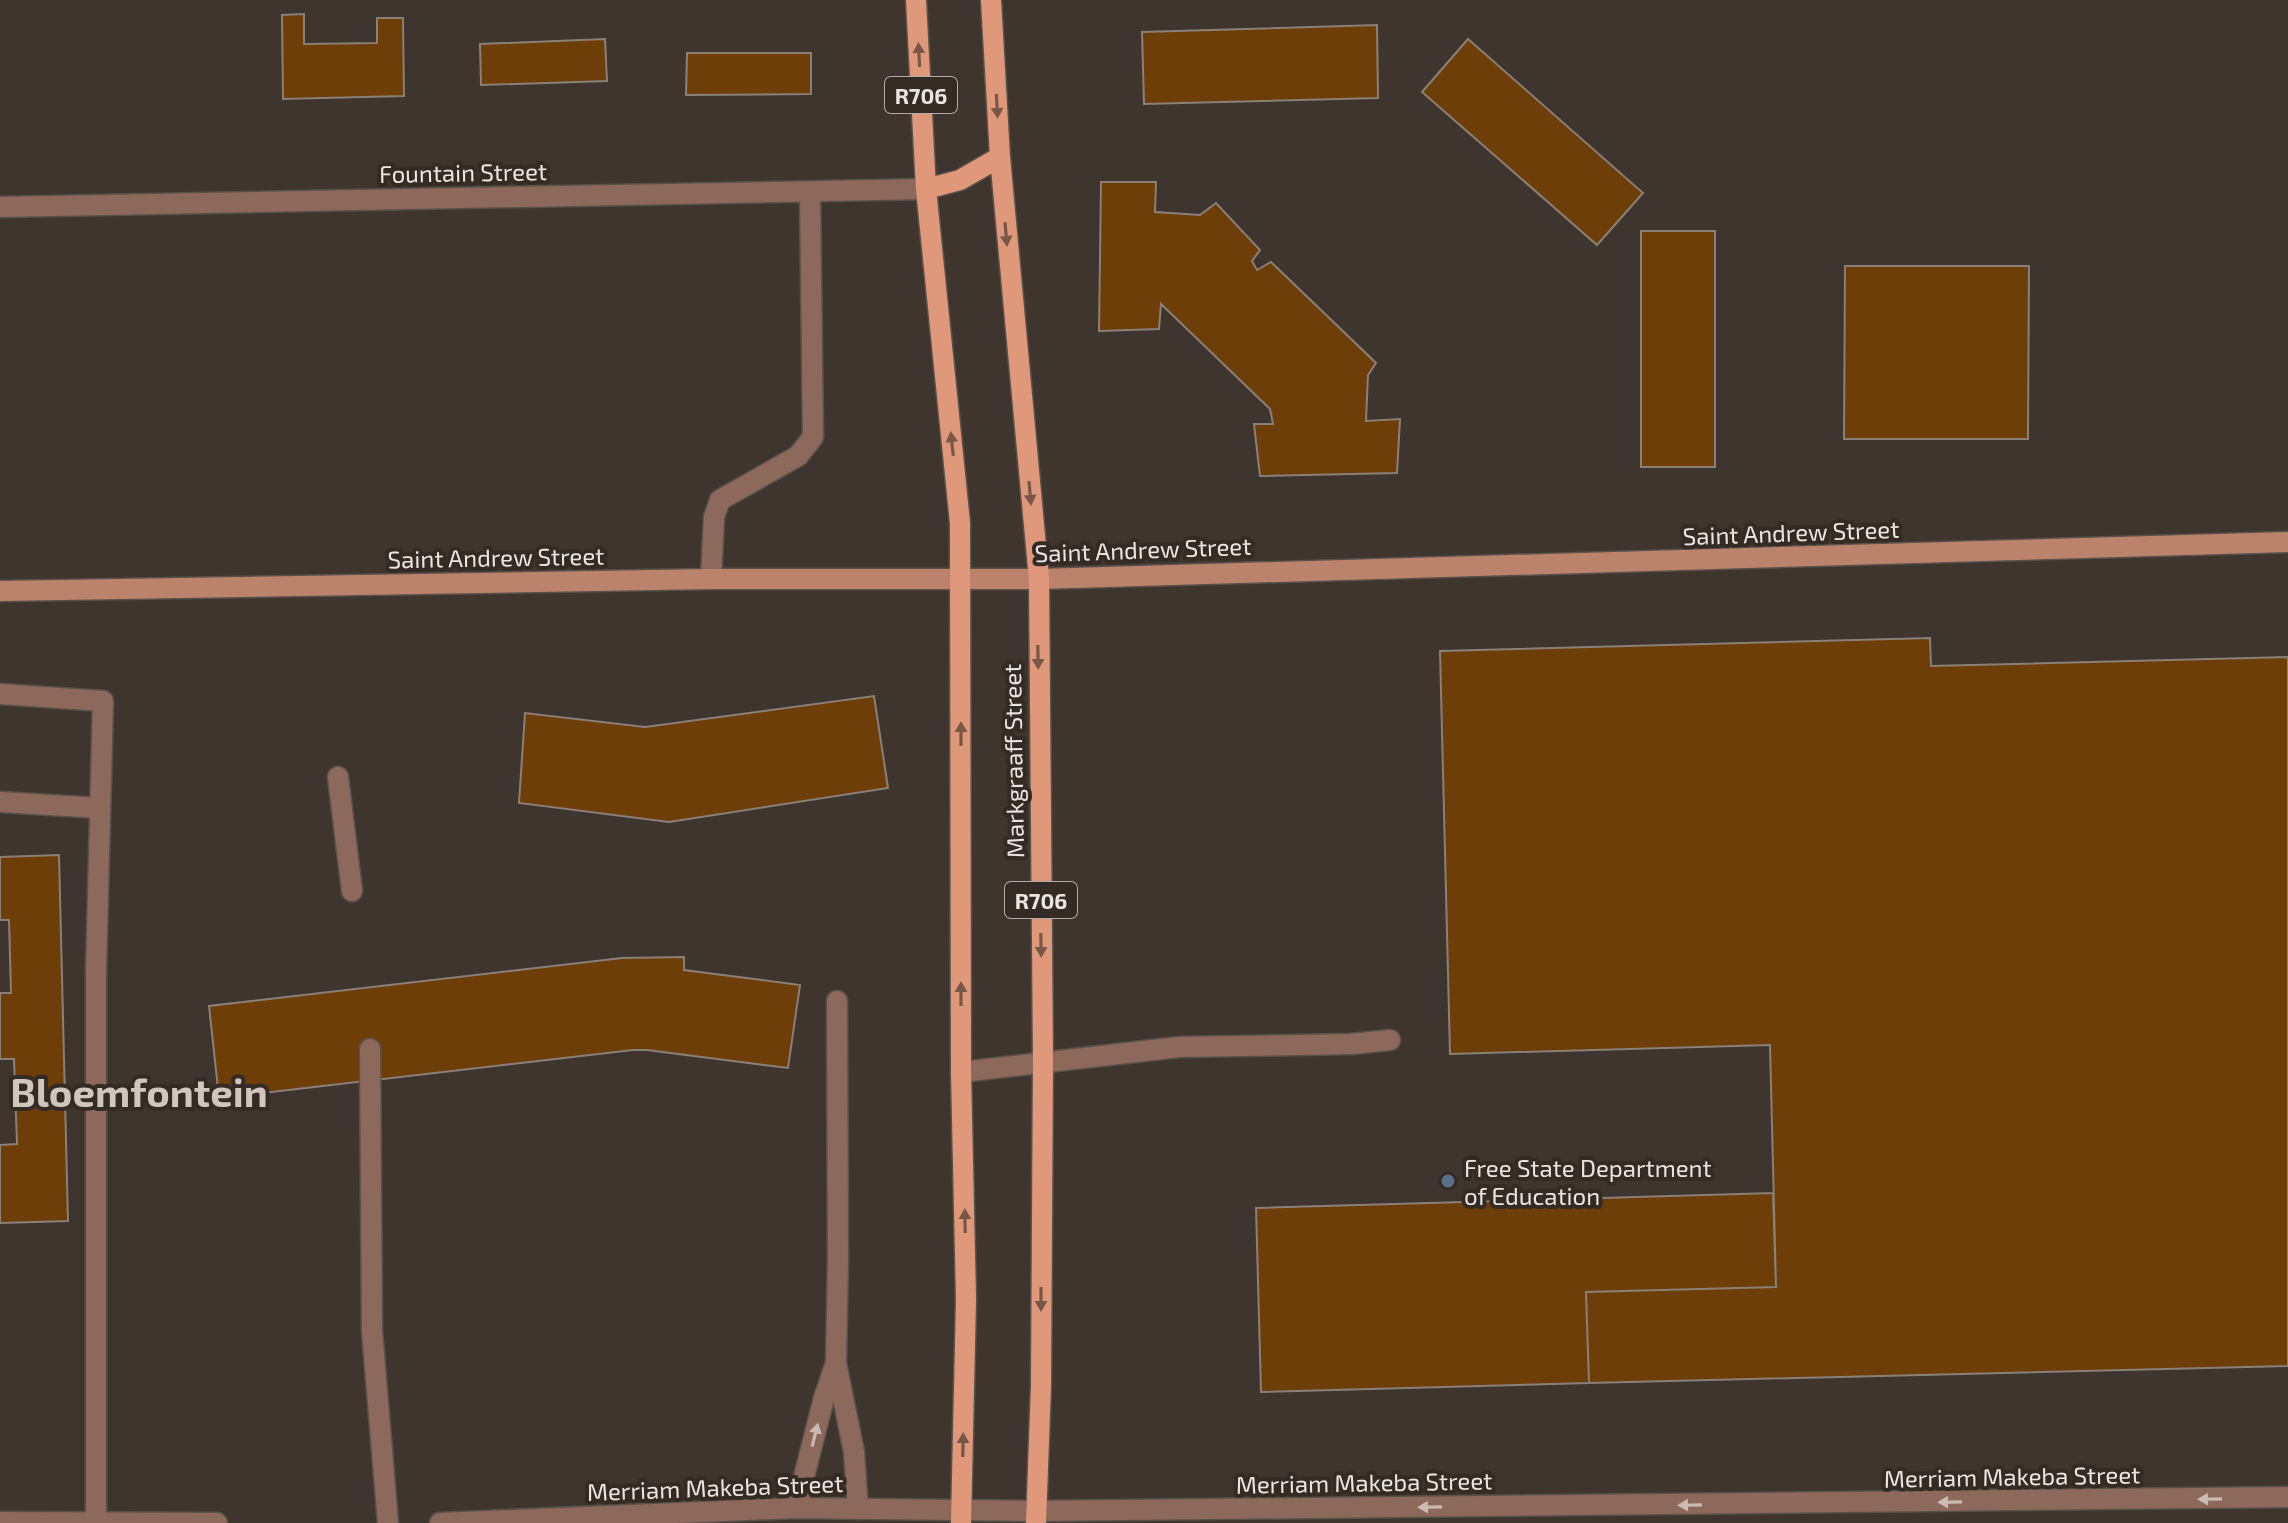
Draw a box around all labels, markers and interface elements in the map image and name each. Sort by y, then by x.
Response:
one-way arrow [912,43,925,68]
road number: R706 [885,77,957,113]
one-way arrow [990,94,1003,119]
street label: Fountain Street [379,156,547,188]
one-way arrow [1000,222,1013,247]
one-way arrow [946,431,959,456]
one-way arrow [1024,481,1037,506]
street label: Saint Andrew Street [1682,514,1900,550]
street label: Saint Andrew Street [1034,531,1252,567]
street label: Saint Andrew Street [387,541,605,573]
one-way arrow [1032,645,1044,670]
street label: Markgraaff Street [997,663,1029,859]
one-way arrow [955,721,967,746]
road number: R706 [1005,882,1077,918]
one-way arrow [1035,933,1048,958]
one-way arrow [955,981,967,1006]
district label: Bloemfontein [10,1067,268,1115]
place label: Free State Department of Education [1464,1153,1712,1210]
marker: Free State Department of Education [1439,1172,1457,1190]
one-way arrow [958,1208,971,1233]
one-way arrow [1035,1287,1047,1312]
one-way arrow [809,1423,821,1448]
one-way arrow [956,1432,969,1457]
street label: Merriam Makeba Street [1883,1459,2141,1493]
street label: Merriam Makeba Street [1235,1465,1493,1499]
street label: Merriam Makeba Street [586,1468,844,1506]
one-way arrow [2197,1493,2222,1505]
one-way arrow [1937,1496,1962,1509]
one-way arrow [1677,1499,1702,1511]
one-way arrow [1417,1501,1442,1513]

